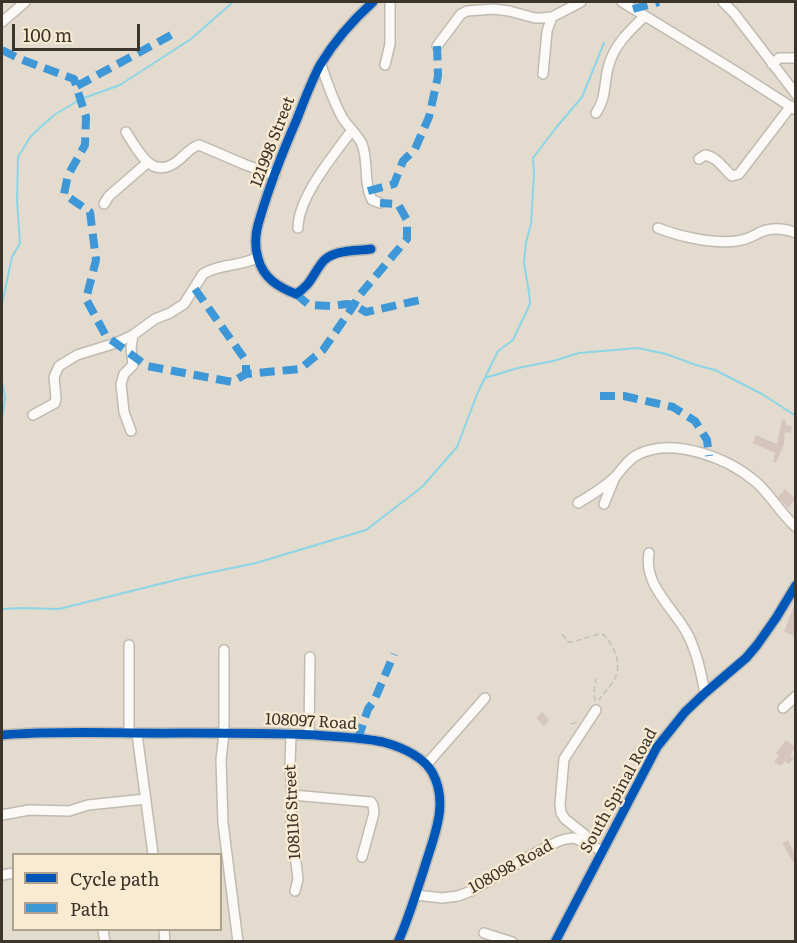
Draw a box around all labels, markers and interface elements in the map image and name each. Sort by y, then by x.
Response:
scale bar [15,12,142,50]
text: 100 m [23,21,72,48]
street label: 121998 Street [247,94,299,190]
street label: 108097 Road [264,710,358,734]
street label: South Spinal Road [577,725,661,857]
street label: 108116 Street [281,764,305,860]
street label: 108098 Road [466,836,556,898]
legend [12,853,222,931]
text: Cycle path [70,865,159,892]
text: Path [70,895,109,922]

